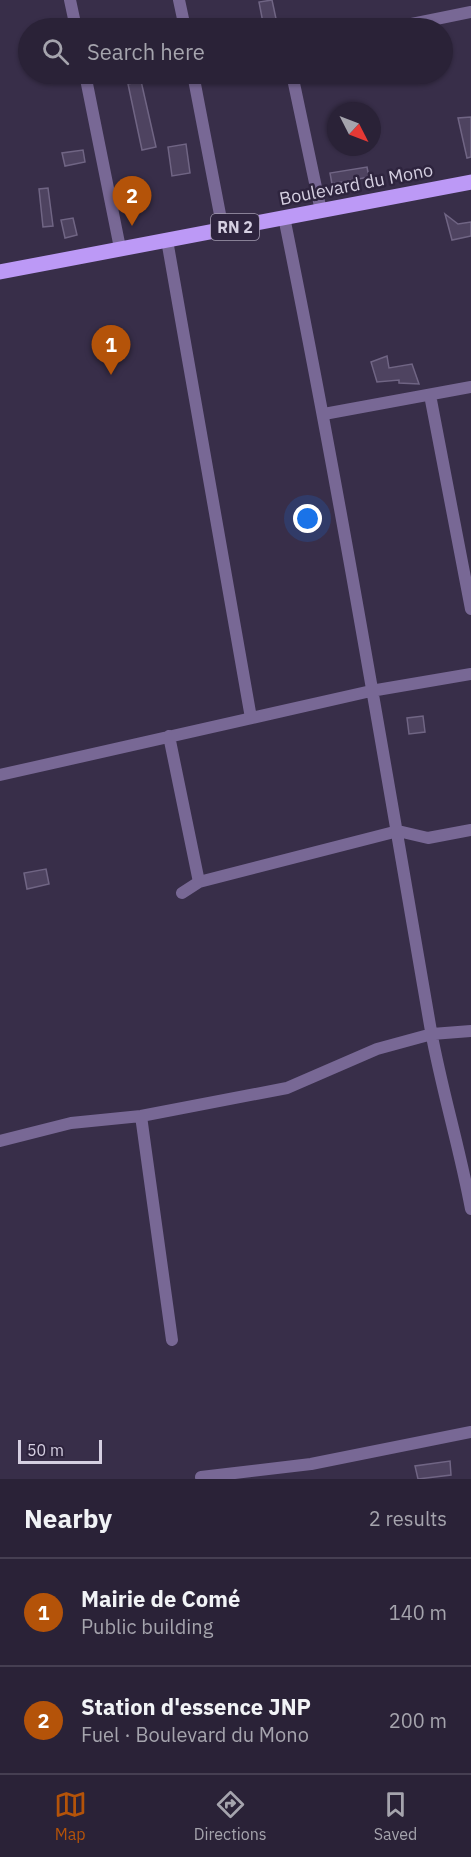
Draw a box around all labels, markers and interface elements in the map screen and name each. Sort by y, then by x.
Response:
search box [18,18,453,84]
icon: search [39,35,72,68]
text: Search here [87,37,205,66]
north arrow [327,102,381,156]
street label: Boulevard du Mono [277,158,435,210]
pin: 2 [112,176,152,226]
road number: RN 2 [211,214,259,240]
pin: 1 [92,326,130,375]
your location [293,504,322,533]
scale bar [18,1437,102,1464]
text: 50 m [27,1440,64,1460]
text: Nearby [24,1501,112,1535]
text: 2 results [369,1505,447,1532]
text: Mairie de Comé [81,1584,240,1613]
text: 1 [38,1599,50,1626]
text: 140 m [389,1599,447,1626]
text: Public building [81,1613,213,1640]
text: Station d'essence JNP [81,1692,311,1721]
text: 2 [38,1707,50,1734]
text: 200 m [389,1707,447,1734]
text: Fuel · Boulevard du Mono [81,1721,309,1748]
tab: Map [54,1788,87,1844]
tab: Directions [194,1788,267,1844]
tab: Saved [374,1788,417,1844]

